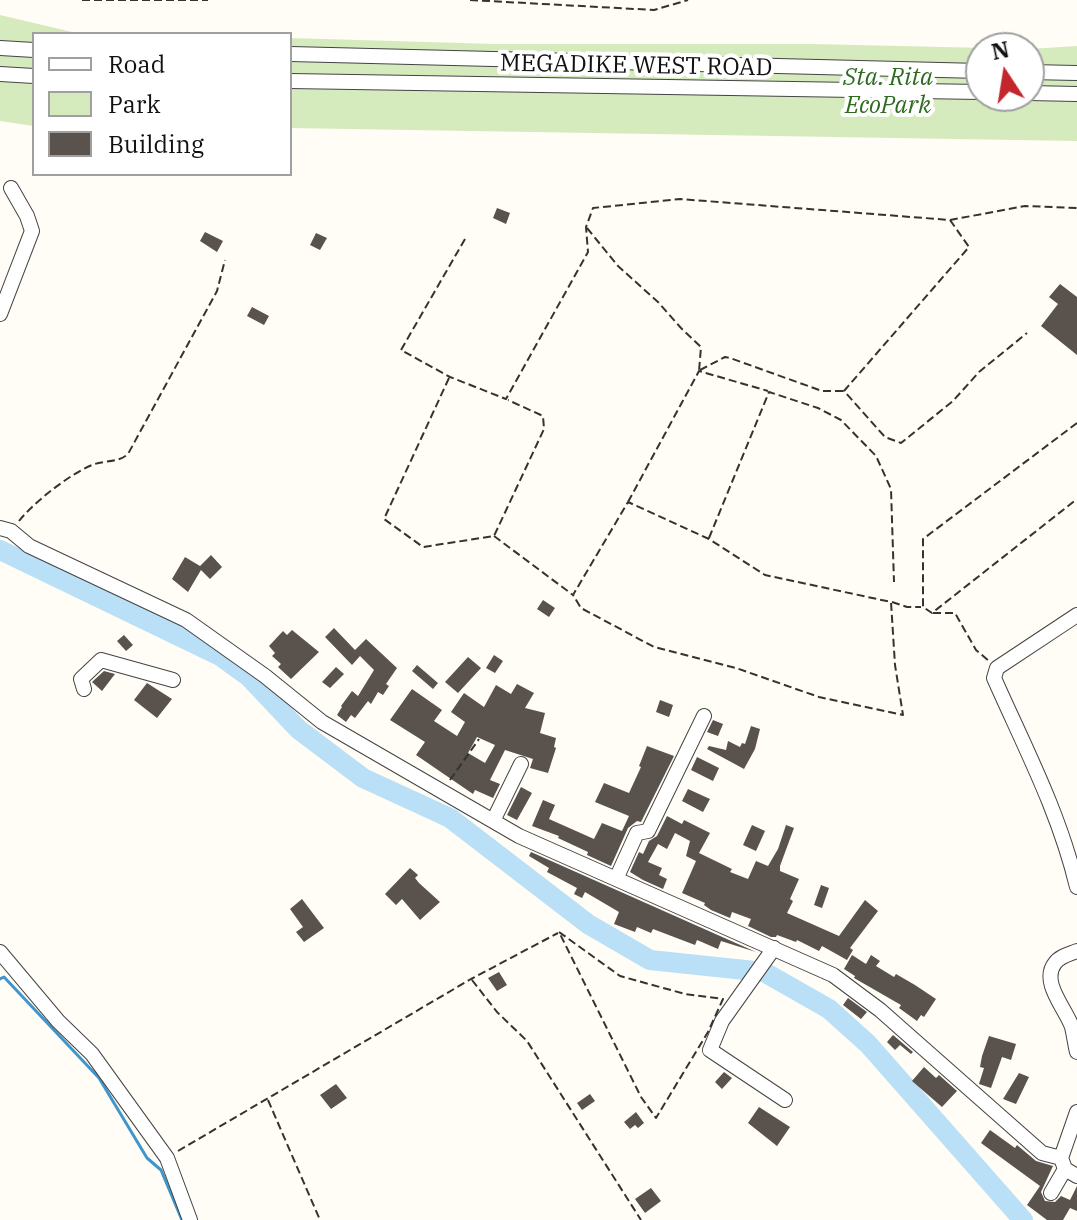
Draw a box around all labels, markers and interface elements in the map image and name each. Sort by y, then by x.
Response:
legend [32,32,292,176]
north arrow [965,32,1045,112]
text: N [989,34,1012,66]
text: Road [108,48,165,80]
street label: MEGADIKE WEST ROAD [500,49,772,83]
park label: Sta. Rita EcoPark [843,64,933,120]
text: Park [108,88,160,120]
text: Building [108,128,204,160]

